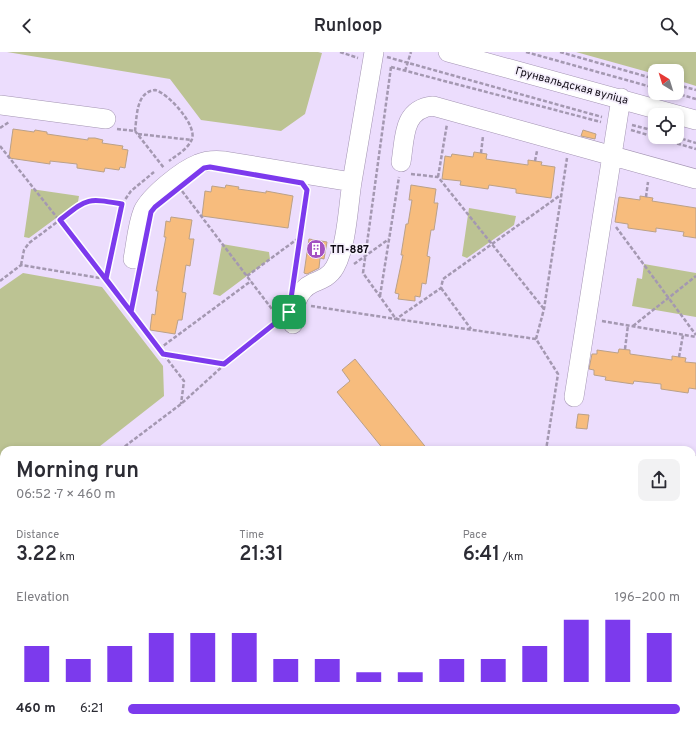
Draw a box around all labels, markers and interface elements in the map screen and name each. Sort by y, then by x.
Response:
icon: back [16,15,38,37]
text: Runloop [314,15,382,38]
icon: search [658,15,680,37]
street label: Грунвальдская вуліца [514,64,630,108]
north arrow [648,64,684,100]
map controls [648,64,684,144]
button: locate [648,108,684,144]
building icon: ТП-887 [305,238,327,260]
place label: ТП-887 [330,243,369,257]
pin [272,295,306,329]
icon: arrive [278,301,300,323]
text: Morning run [16,458,139,485]
button: share [638,459,680,501]
text: 06:52 · 7 × 460 m [16,487,116,503]
text: Distance [16,528,59,542]
text: Time [239,528,264,542]
text: Pace [463,528,487,542]
text: 3.22 [16,542,57,568]
text: 21:31 [239,542,284,568]
text: 6:41 [463,542,500,568]
text: km [57,550,75,564]
text: /km [500,550,523,564]
text: Elevation [16,590,69,606]
text: 196–200 m [614,590,680,606]
text: 460 m [16,701,56,717]
text: 6:21 [80,701,104,717]

